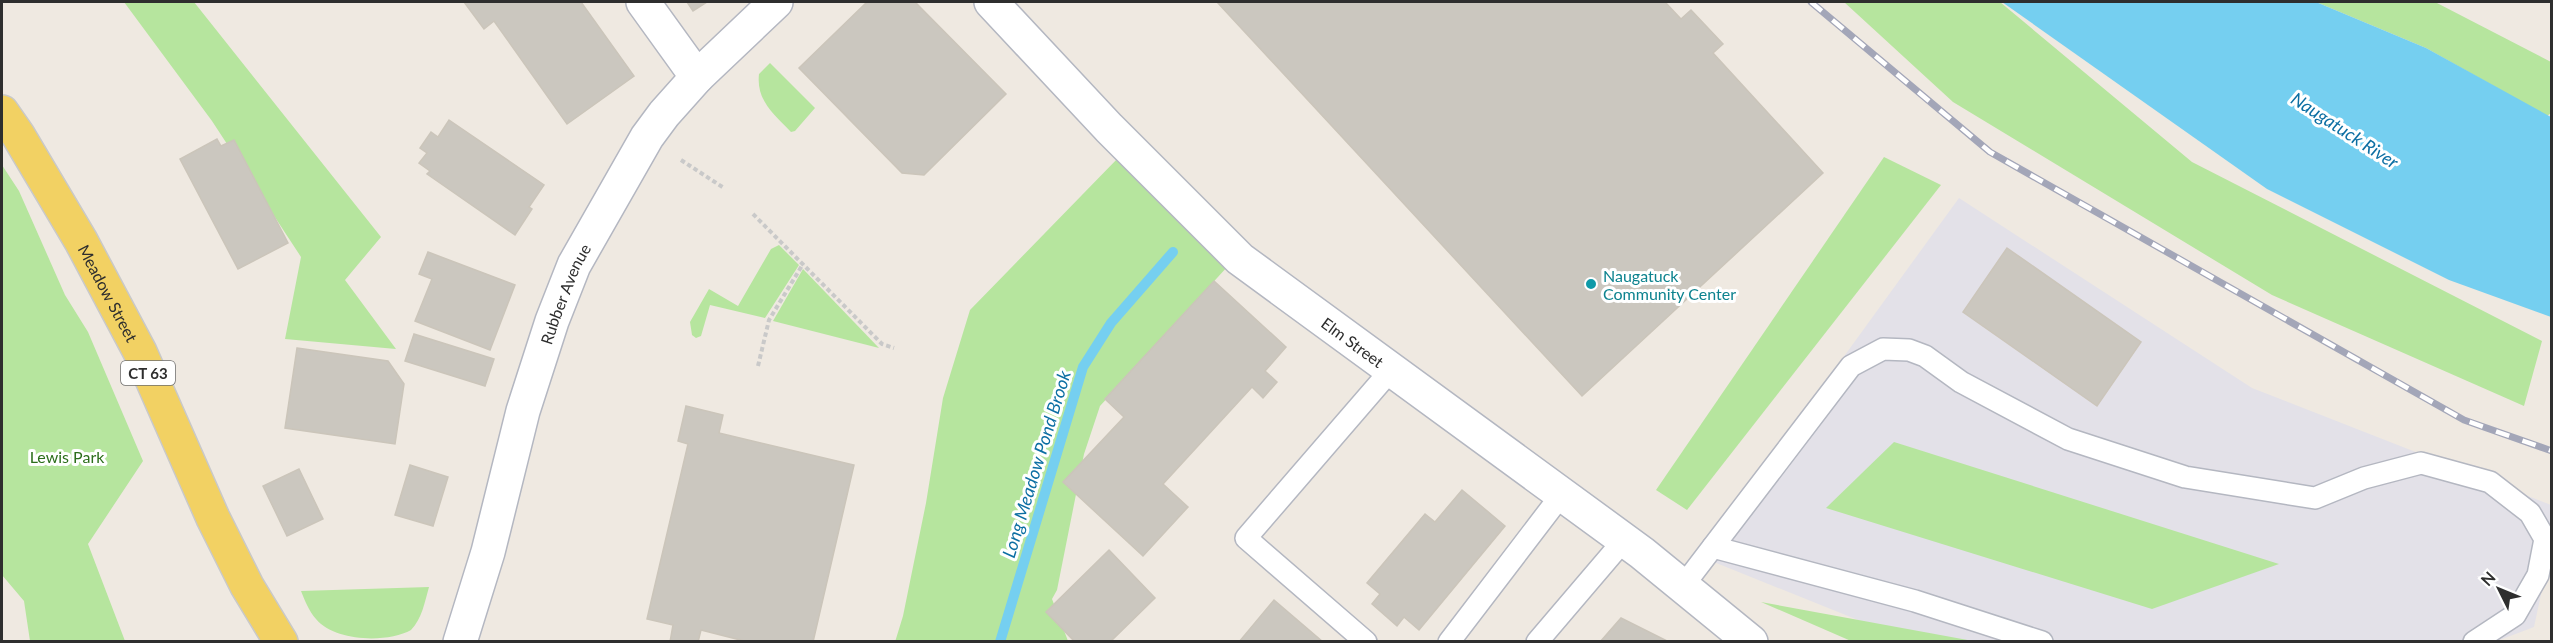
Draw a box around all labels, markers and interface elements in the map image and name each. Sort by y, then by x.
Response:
water label: Naugatuck River [2287,87,2403,173]
street label: Rubber Avenue [536,240,594,346]
street label: Meadow Street [75,241,142,345]
place label: Naugatuck Community Center [1603,266,1736,303]
marker: Naugatuck Community Center [1584,277,1598,291]
street label: Elm Street [1318,313,1388,371]
road number: CT 63 [121,361,175,385]
water label: Long Meadow Pond Brook [997,367,1075,560]
park label: Lewis Park [30,447,105,466]
north arrow [2469,559,2529,619]
text: N [2477,567,2499,589]

